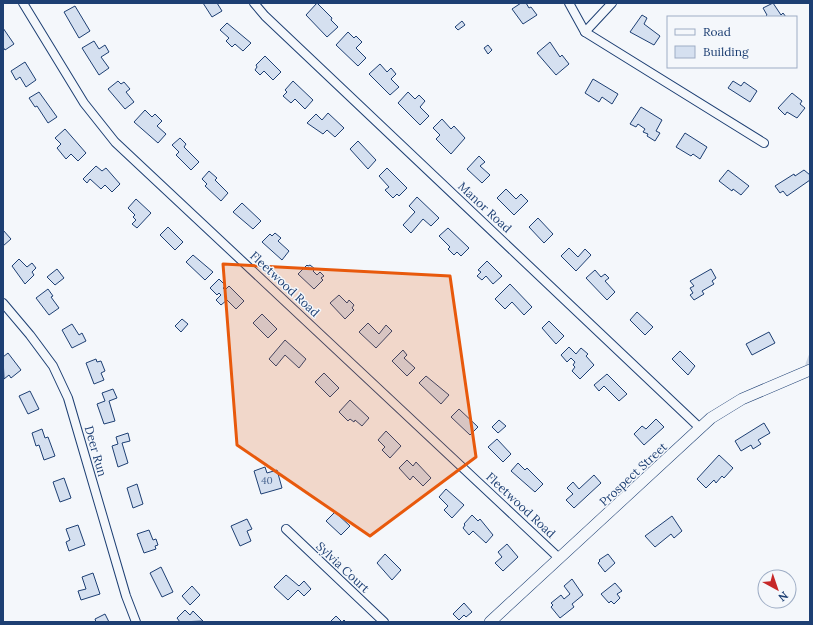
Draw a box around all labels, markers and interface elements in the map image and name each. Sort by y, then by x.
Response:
legend [667,16,797,68]
text: Road [703,24,731,39]
text: Building [703,44,749,59]
street label: Manor Road [455,178,515,236]
street label: Fleetwood Road [247,248,323,320]
street label: Deer Run [82,424,110,478]
street label: Prospect Street [596,439,670,509]
street label: Fleetwood Road [483,469,559,541]
house number: 40 [261,474,273,487]
street label: Sylvia Court [313,538,373,596]
north arrow [757,569,797,609]
text: N [775,589,791,605]

